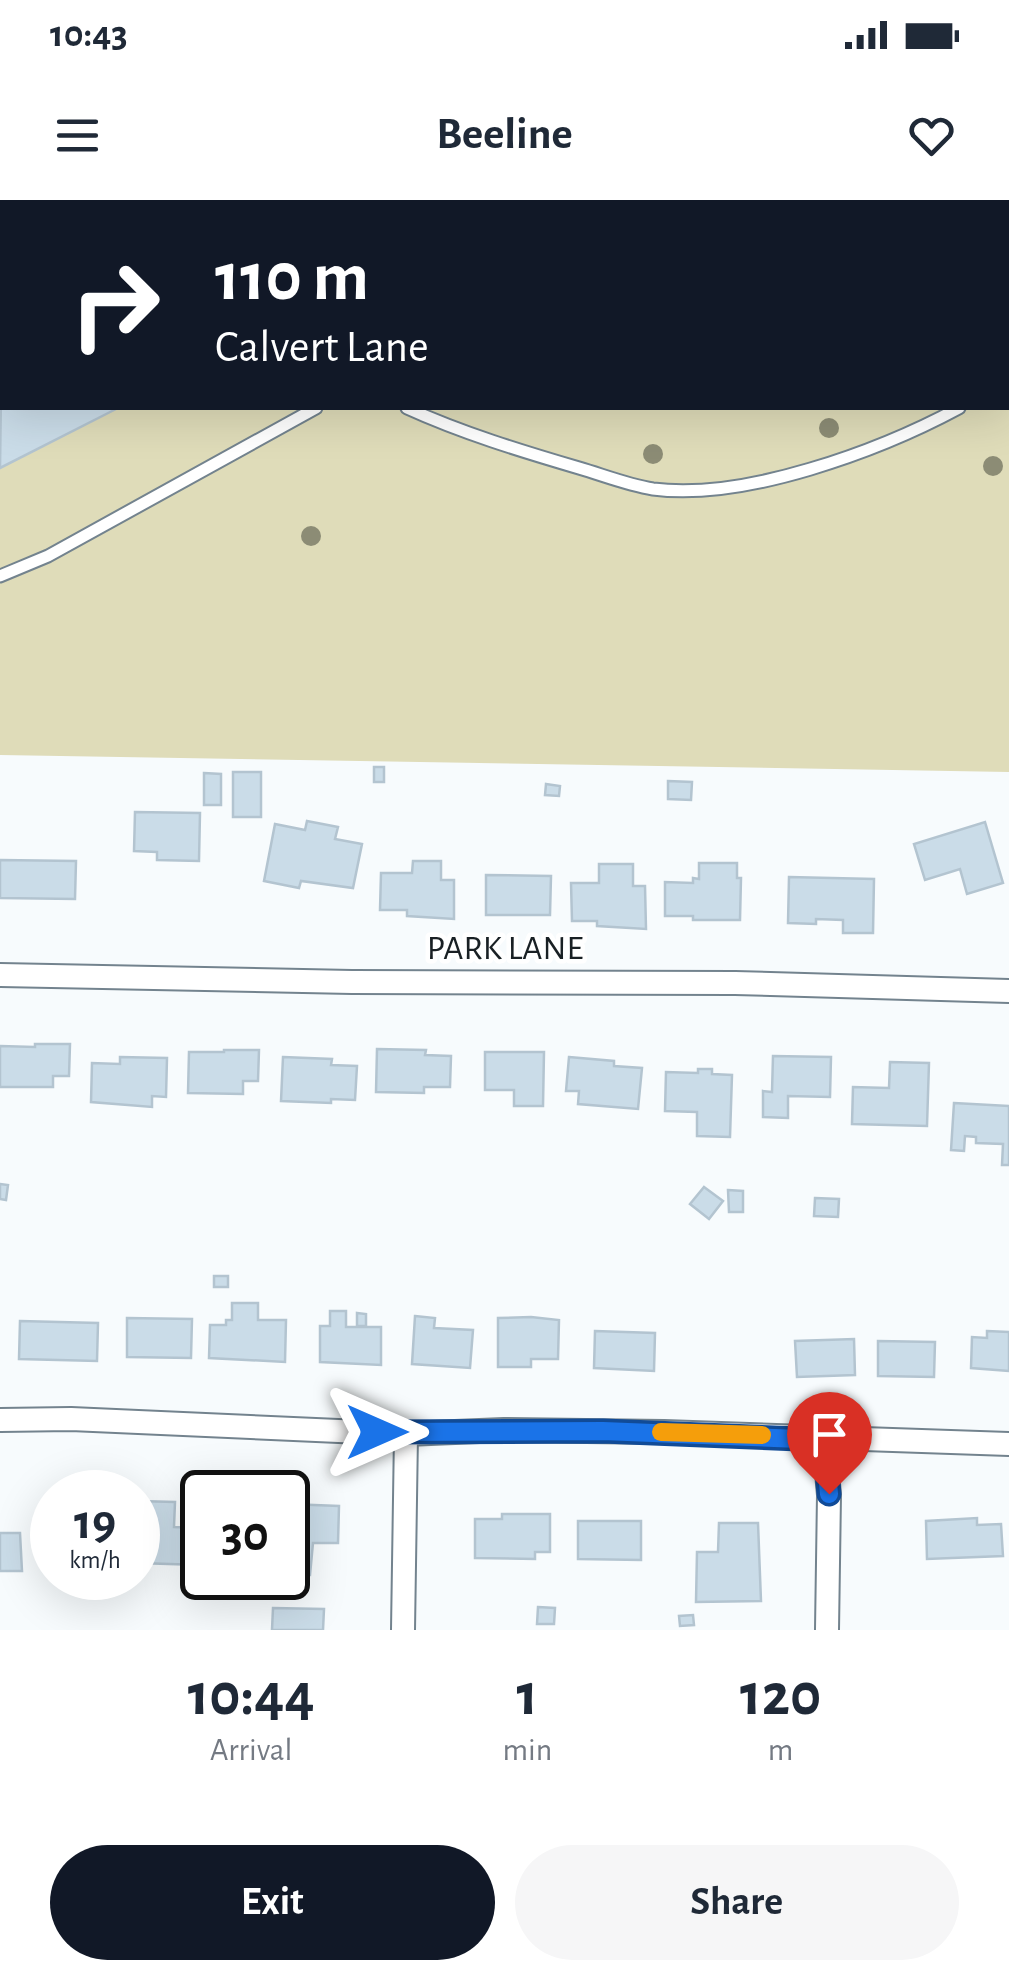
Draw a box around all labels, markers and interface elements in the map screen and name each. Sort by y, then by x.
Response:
text: 10:43 [50,16,128,54]
icon: menu [50,108,105,163]
icon: heart [904,108,959,163]
text: Beeline [436,112,573,157]
icon: right [50,240,180,370]
text: 110 m [215,243,369,313]
text: Calvert Lane [215,325,429,370]
street label: PARK LANE [427,931,583,966]
position arrow [325,1380,429,1484]
pin [787,1392,872,1495]
icon: arrive [802,1407,857,1462]
speed limit sign: 30 [180,1470,310,1600]
text: 19 [74,1498,116,1548]
text: km/h [69,1548,121,1573]
text: 10:44 [188,1666,315,1726]
text: 1 [517,1666,538,1726]
text: 120 [740,1666,821,1726]
text: Arrival [210,1734,292,1766]
text: min [502,1734,552,1766]
text: m [768,1734,793,1766]
button: Exit [50,1845,495,1960]
button: Share [515,1845,959,1960]

